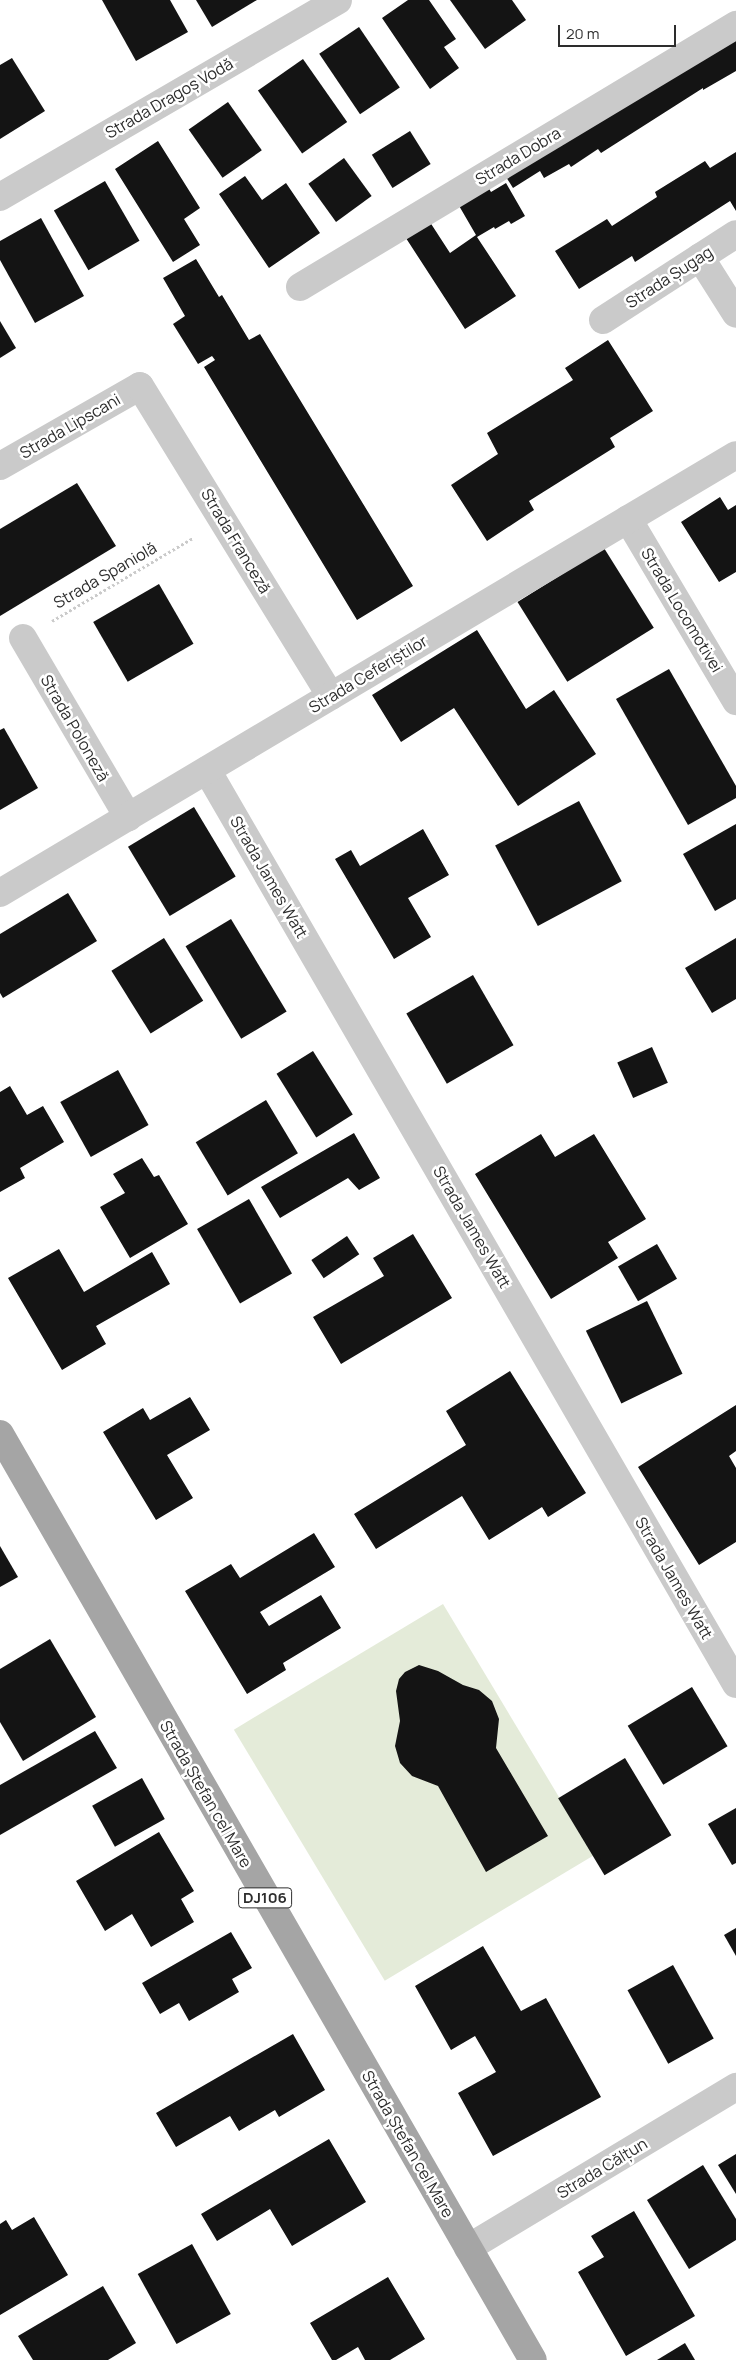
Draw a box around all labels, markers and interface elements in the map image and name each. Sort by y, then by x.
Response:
scale bar [561,15,678,47]
text: 20 m [566,23,599,44]
street label: Strada Dragoș Vodă [102,54,236,142]
street label: Strada Dobra [472,123,564,189]
street label: Strada Șugag [622,242,716,312]
street label: Strada Lipscani [16,389,124,463]
street label: Strada Franceză [197,485,275,597]
street label: Strada Spaniolă [50,538,160,612]
street label: Strada Locomotivei [637,544,727,676]
street label: Strada Ceferiștilor [305,631,431,717]
street label: Strada Poloneză [37,671,113,785]
street label: Strada James Watt [226,812,312,942]
street label: Strada James Watt [429,1162,515,1292]
street label: Strada James Watt [631,1513,717,1643]
street label: Strada Ștefan cel Mare [156,1717,256,1871]
road number: DJ106 [238,1886,292,1910]
street label: Strada Ștefan cel Mare [358,2067,458,2221]
street label: Strada Călțun [553,2134,651,2202]

